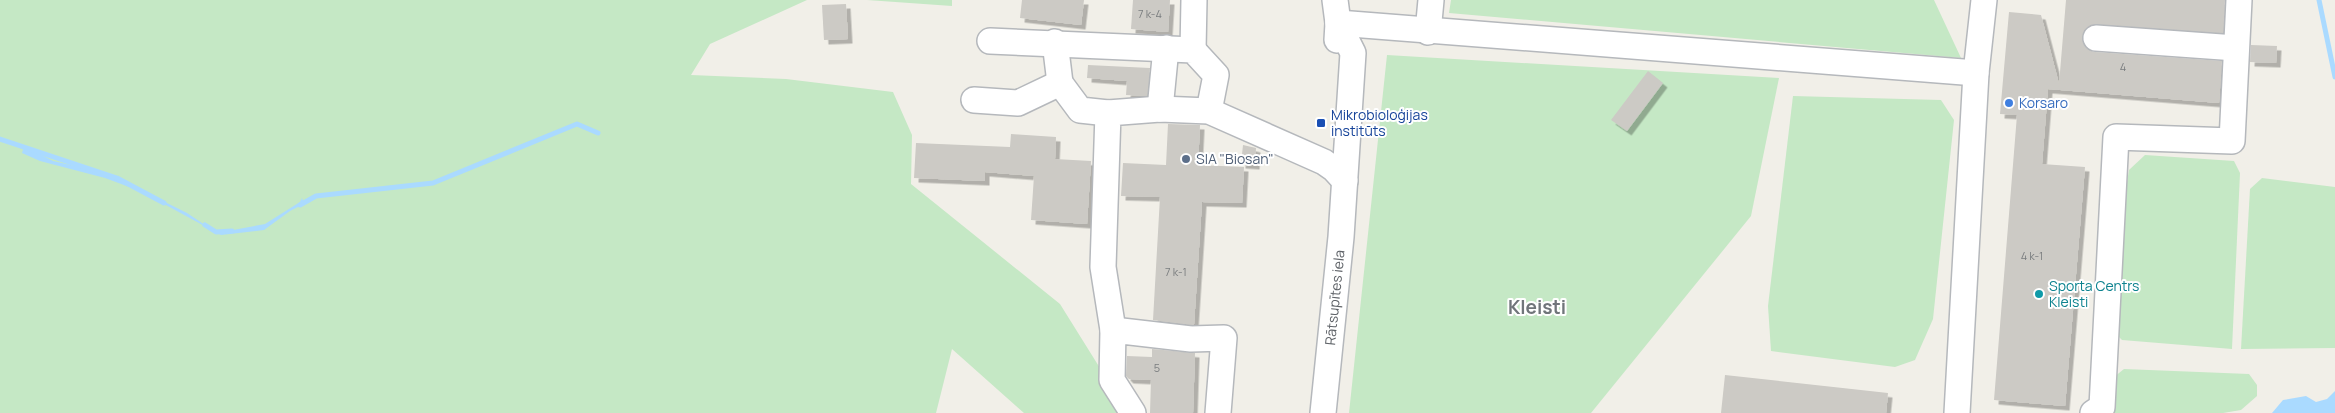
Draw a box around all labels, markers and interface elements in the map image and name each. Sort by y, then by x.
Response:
house number: 7 k-4 [1138,6,1162,21]
house number: 4 [2120,59,2126,74]
place label: Korsaro [2019,93,2068,112]
marker: Korsaro [2003,97,2015,109]
place label: Mikrobioloģijas institūts [1331,105,1428,140]
marker: Mikrobioloģijas institūts [1315,117,1327,129]
place label: SIA "Biosan" [1196,149,1274,168]
marker: SIA "Biosan" [1180,153,1192,165]
house number: 4 k-1 [2021,248,2043,263]
street label: Rātsupītes iela [1320,249,1349,346]
house number: 7 k-1 [1165,264,1187,279]
place label: Sporta Centrs Kleisti [2049,276,2139,311]
marker: Sporta Centrs Kleisti [2033,288,2045,300]
district label: Kleisti [1508,294,1566,320]
house number: 5 [1154,360,1160,375]

